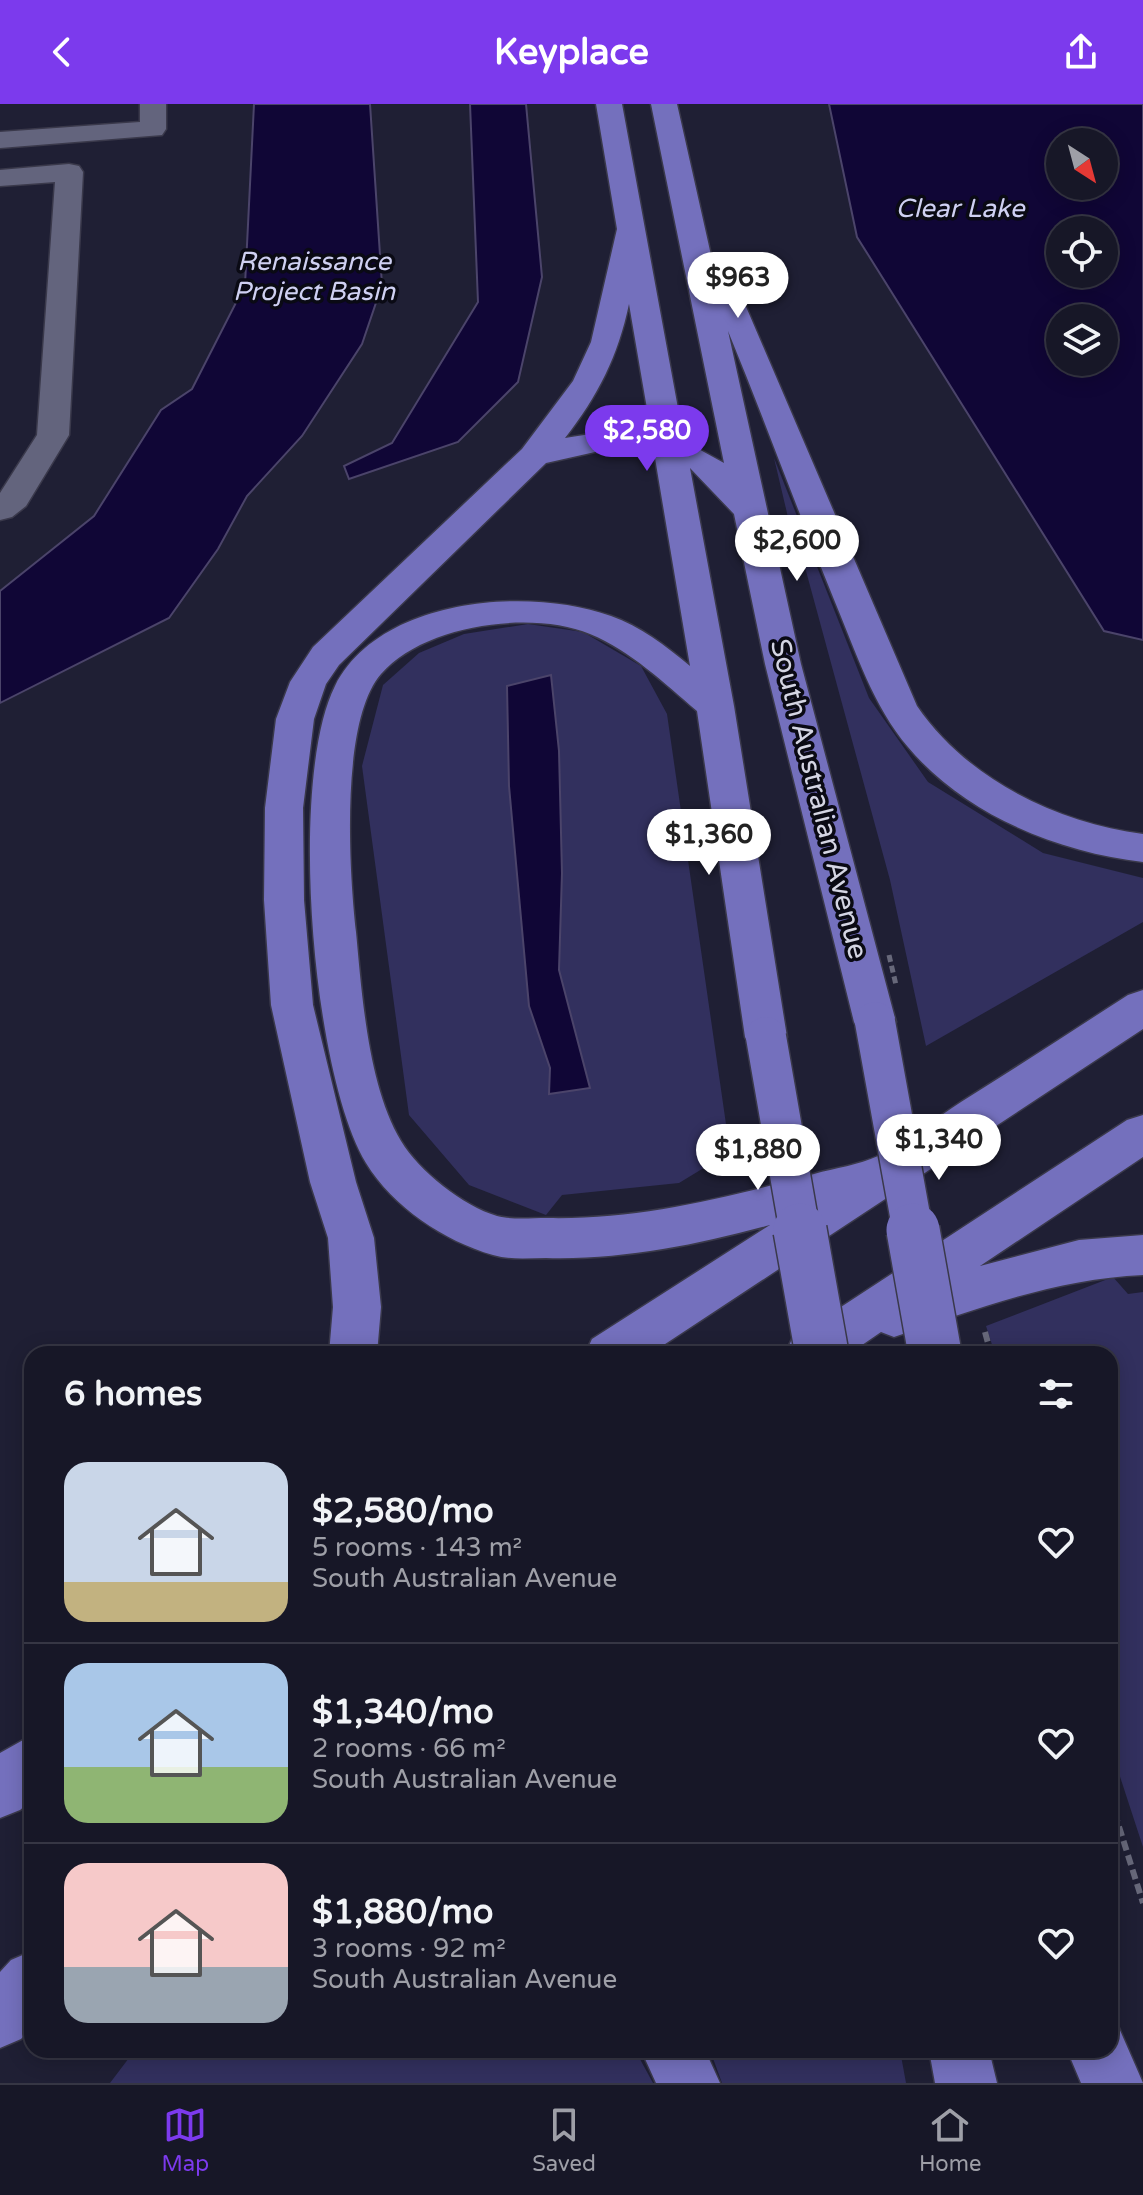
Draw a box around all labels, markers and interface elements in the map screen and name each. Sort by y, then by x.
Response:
icon: back [40,30,84,74]
icon: share [1059,30,1103,74]
text: Keyplace [494,31,649,74]
north arrow [1046,128,1118,200]
map controls [1046,128,1118,376]
water label: Clear Lake [896,193,1026,224]
button: locate [1046,216,1118,288]
water label: Renaissance Project Basin [233,246,396,307]
pin: $963 [691,252,785,320]
text: $963 [705,262,771,293]
button: layers [1046,304,1118,376]
pin: $2,580 [582,405,712,473]
text: $2,580 [603,415,691,446]
pin: $2,600 [732,515,862,583]
text: $2,600 [753,525,841,556]
street label: South Australian Avenue [763,635,875,963]
pin: $1,360 [644,809,774,877]
text: $1,360 [665,819,753,850]
pin: $1,340 [874,1114,1004,1182]
pin: $1,880 [693,1124,823,1192]
text: $1,340 [895,1124,983,1155]
text: $1,880 [714,1134,802,1165]
icon: filters [1034,1372,1078,1416]
text: 6 homes [64,1374,202,1415]
text: $2,580/mo [312,1491,494,1532]
icon: home [128,1494,224,1590]
icon: heart [1034,1520,1078,1564]
text: 5 rooms · 143 m² [312,1532,522,1563]
text: South Australian Avenue [312,1563,617,1594]
text: $1,340/mo [312,1692,494,1733]
icon: home [128,1695,224,1791]
icon: heart [1034,1721,1078,1765]
text: 2 rooms · 66 m² [312,1733,506,1764]
text: South Australian Avenue [312,1764,617,1795]
text: $1,880/mo [312,1892,493,1933]
icon: home [128,1895,224,1991]
icon: heart [1034,1921,1078,1965]
text: 3 rooms · 92 m² [312,1933,506,1964]
text: South Australian Avenue [312,1964,617,1995]
tab: Map [162,2103,209,2177]
tab: Saved [532,2103,596,2177]
tab: Home [919,2103,981,2177]

